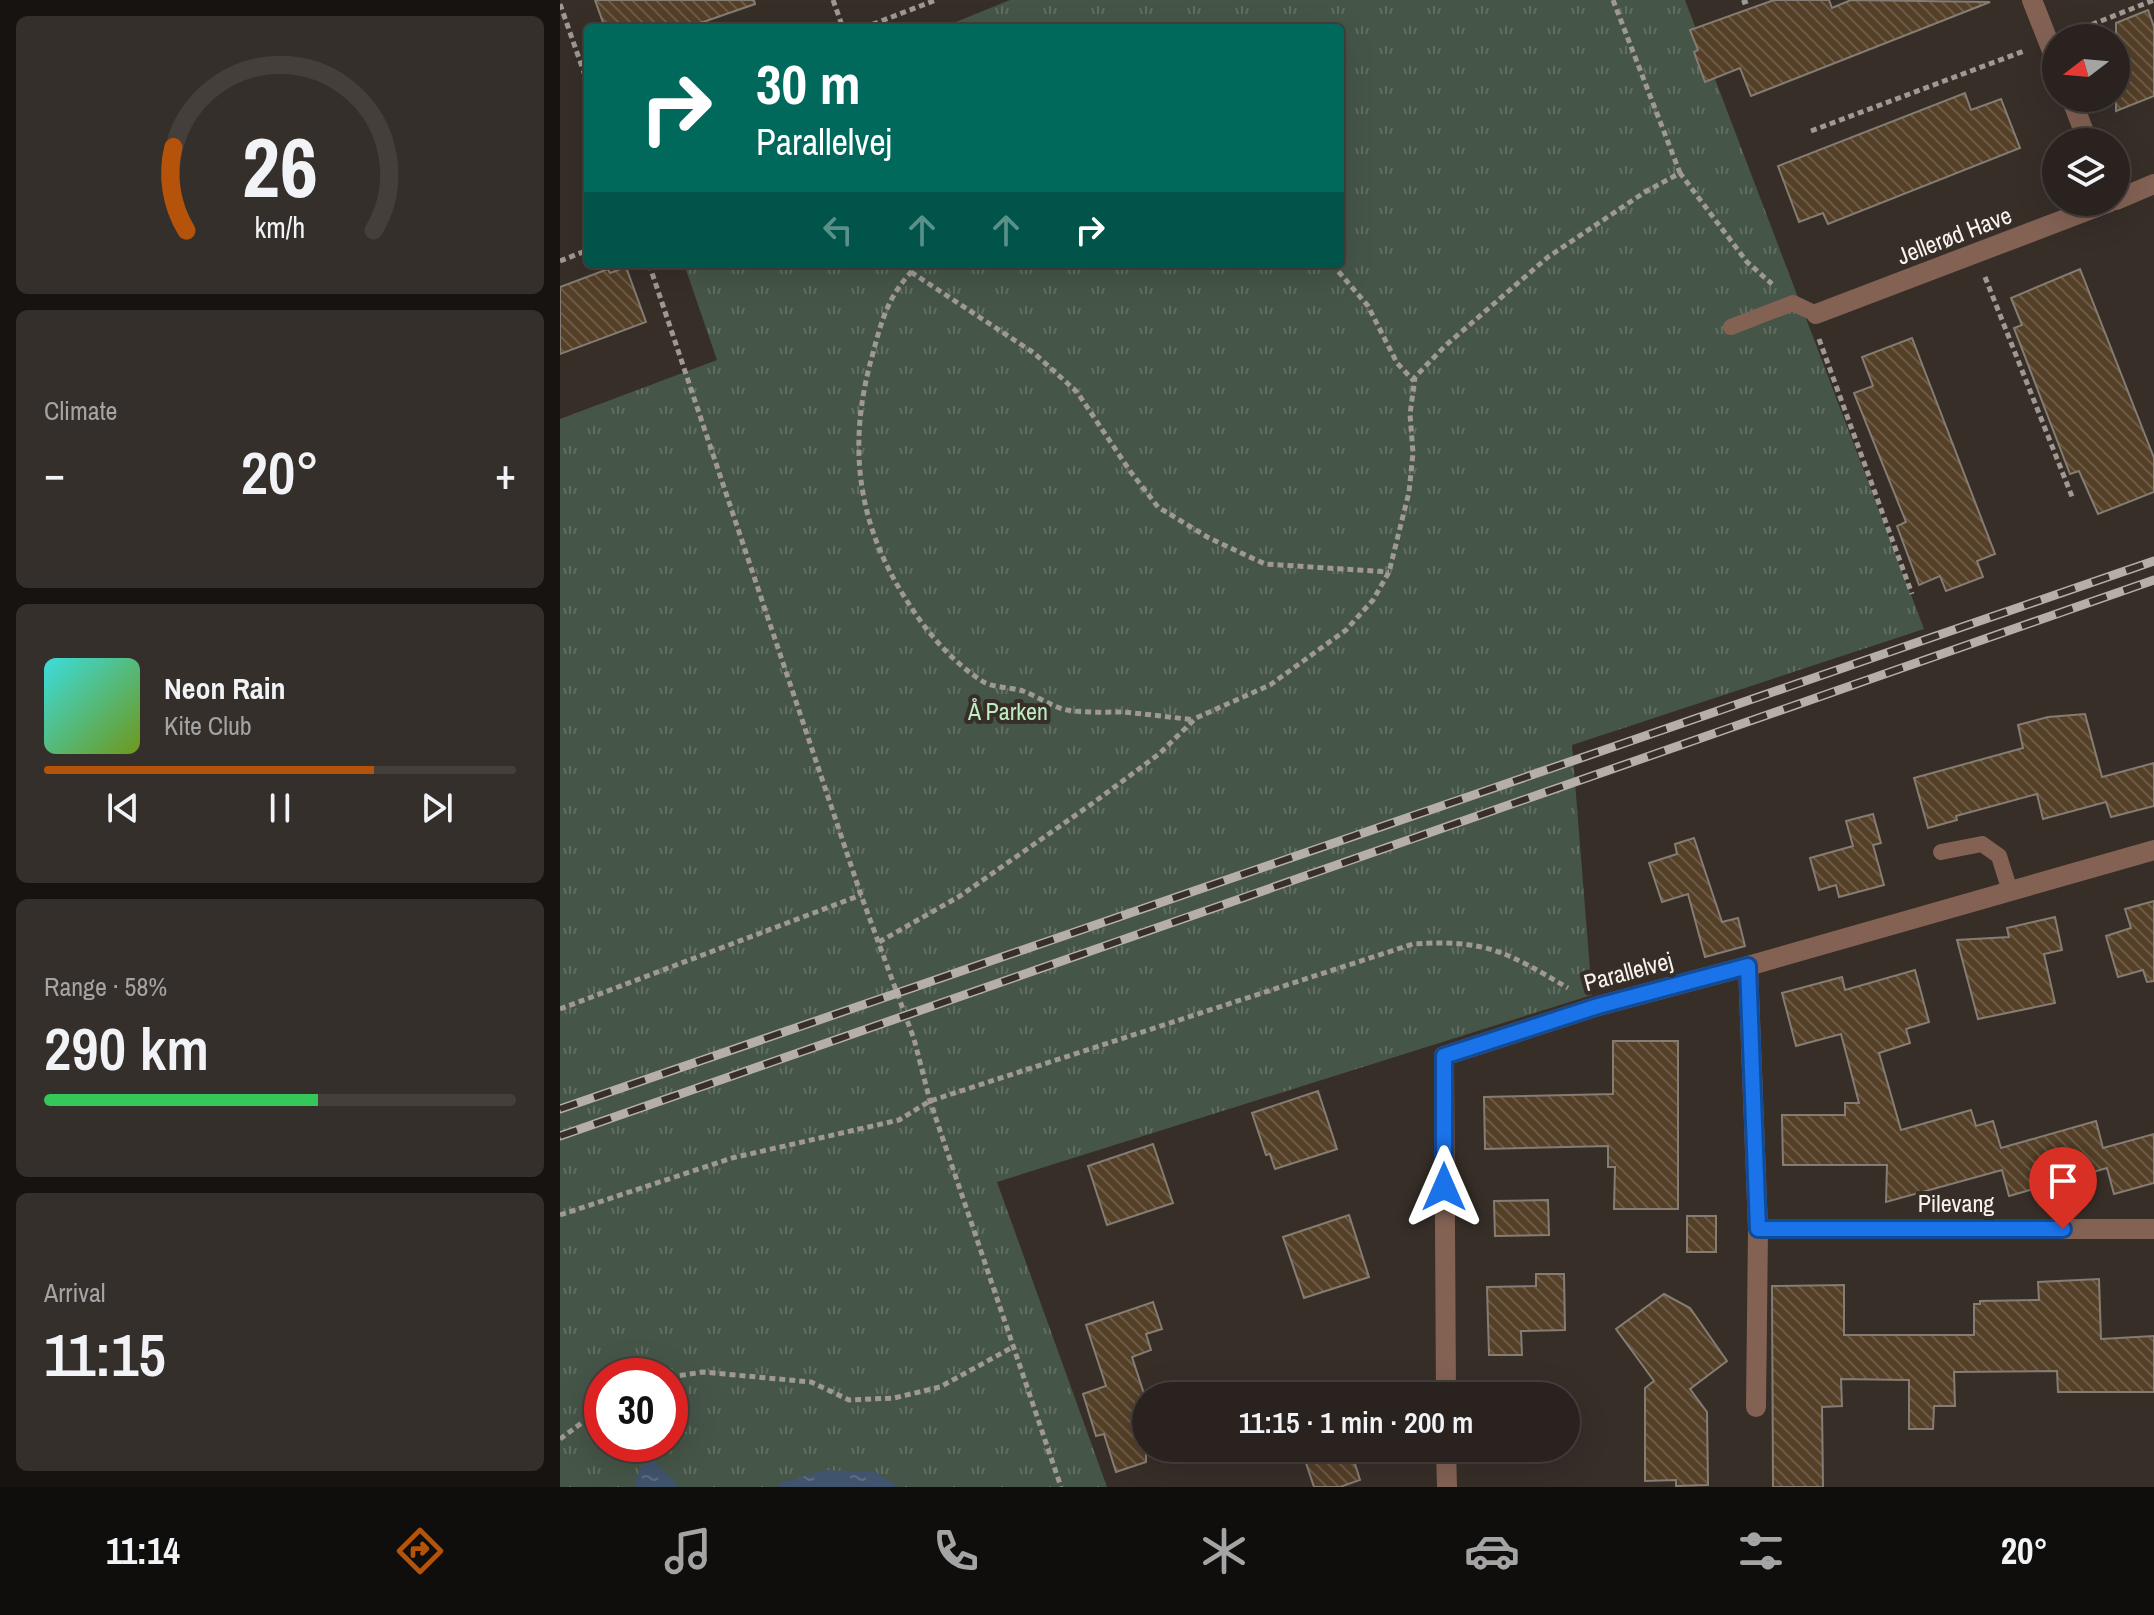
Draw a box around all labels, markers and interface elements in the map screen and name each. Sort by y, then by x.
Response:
north arrow [2042,24,2130,112]
map controls [2042,24,2130,216]
text: 30 m [756,46,861,121]
icon: right [624,56,728,160]
text: 26 [242,111,318,223]
text: Parallelvej [756,118,892,166]
button: layers [2042,128,2130,216]
street label: Jellerød Have [1892,199,2016,271]
text: km/h [255,208,305,247]
icon: left [816,208,860,252]
icon: ahead [900,208,944,252]
icon: ahead [984,208,1028,252]
icon: right [1068,208,1112,252]
text: Climate [44,393,117,428]
text: 20° [241,432,319,513]
text: − [44,443,65,503]
text: + [495,443,516,503]
text: Neon Rain [164,668,286,708]
park label: Å Parken [967,695,1048,727]
text: Kite Club [164,708,252,743]
icon: previous [101,786,145,830]
icon: pause [258,786,302,830]
icon: next [415,786,459,830]
street label: Parallelvej [1580,944,1676,998]
text: Range · 58% [44,969,167,1004]
text: 290 km [44,1008,209,1089]
position arrow [1402,1145,1486,1229]
pin [2029,1147,2097,1229]
icon: arrive [2041,1159,2085,1203]
street label: Pilevang [1918,1187,1994,1219]
text: Arrival [44,1275,106,1310]
text: 11:15 [44,1314,166,1395]
speed limit sign: 30 [584,1358,688,1462]
text: 11:15 · 1 min · 200 m [1239,1402,1473,1442]
icon: directions [392,1523,448,1579]
icon: music [660,1523,716,1579]
icon: phone [928,1523,984,1579]
icon: climate [1196,1523,1252,1579]
icon: car [1464,1523,1520,1579]
icon: filters [1733,1523,1789,1579]
text: 11:14 [106,1527,180,1575]
text: 20° [2001,1527,2048,1575]

